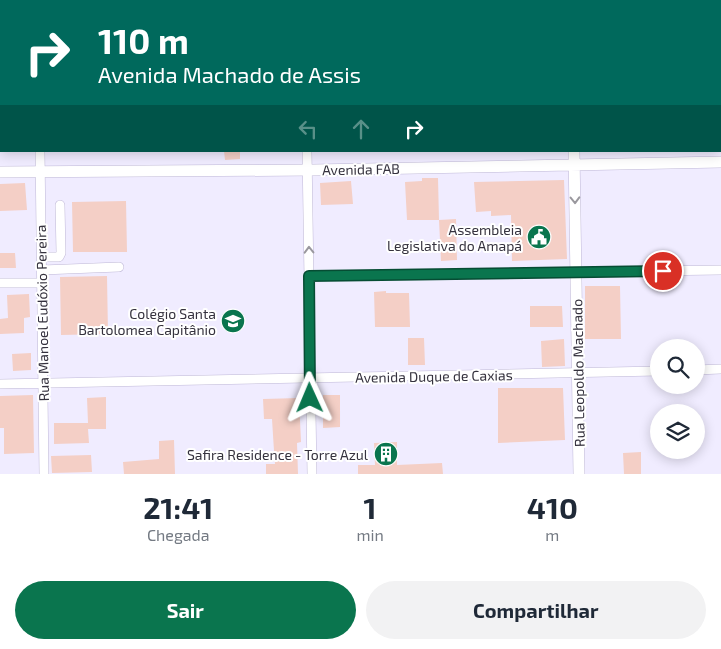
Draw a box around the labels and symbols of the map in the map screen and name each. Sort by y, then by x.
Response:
street label: Avenida FAB [322,160,400,178]
one-way arrow [570,196,580,204]
place label: Assembleia Legislativa do Amapá [387,221,522,254]
street label: Rua Manoel Eudóxio Pereira [32,224,52,402]
public building icon: Assembleia Legislativa do Amapá [526,224,552,250]
one-way arrow [304,246,314,254]
pin [642,250,684,292]
street label: Rua Leopoldo Machado [568,299,588,447]
place label: Colégio Santa Bartolomea Capitânio [78,305,216,338]
school or university icon: Colégio Santa Bartolomea Capitânio [220,308,246,334]
street label: Avenida Duque de Caxias [355,366,513,386]
position arrow [283,371,335,423]
building icon: Safira Residence - Torre Azul [373,441,399,467]
place label: Safira Residence - Torre Azul [187,446,369,463]

